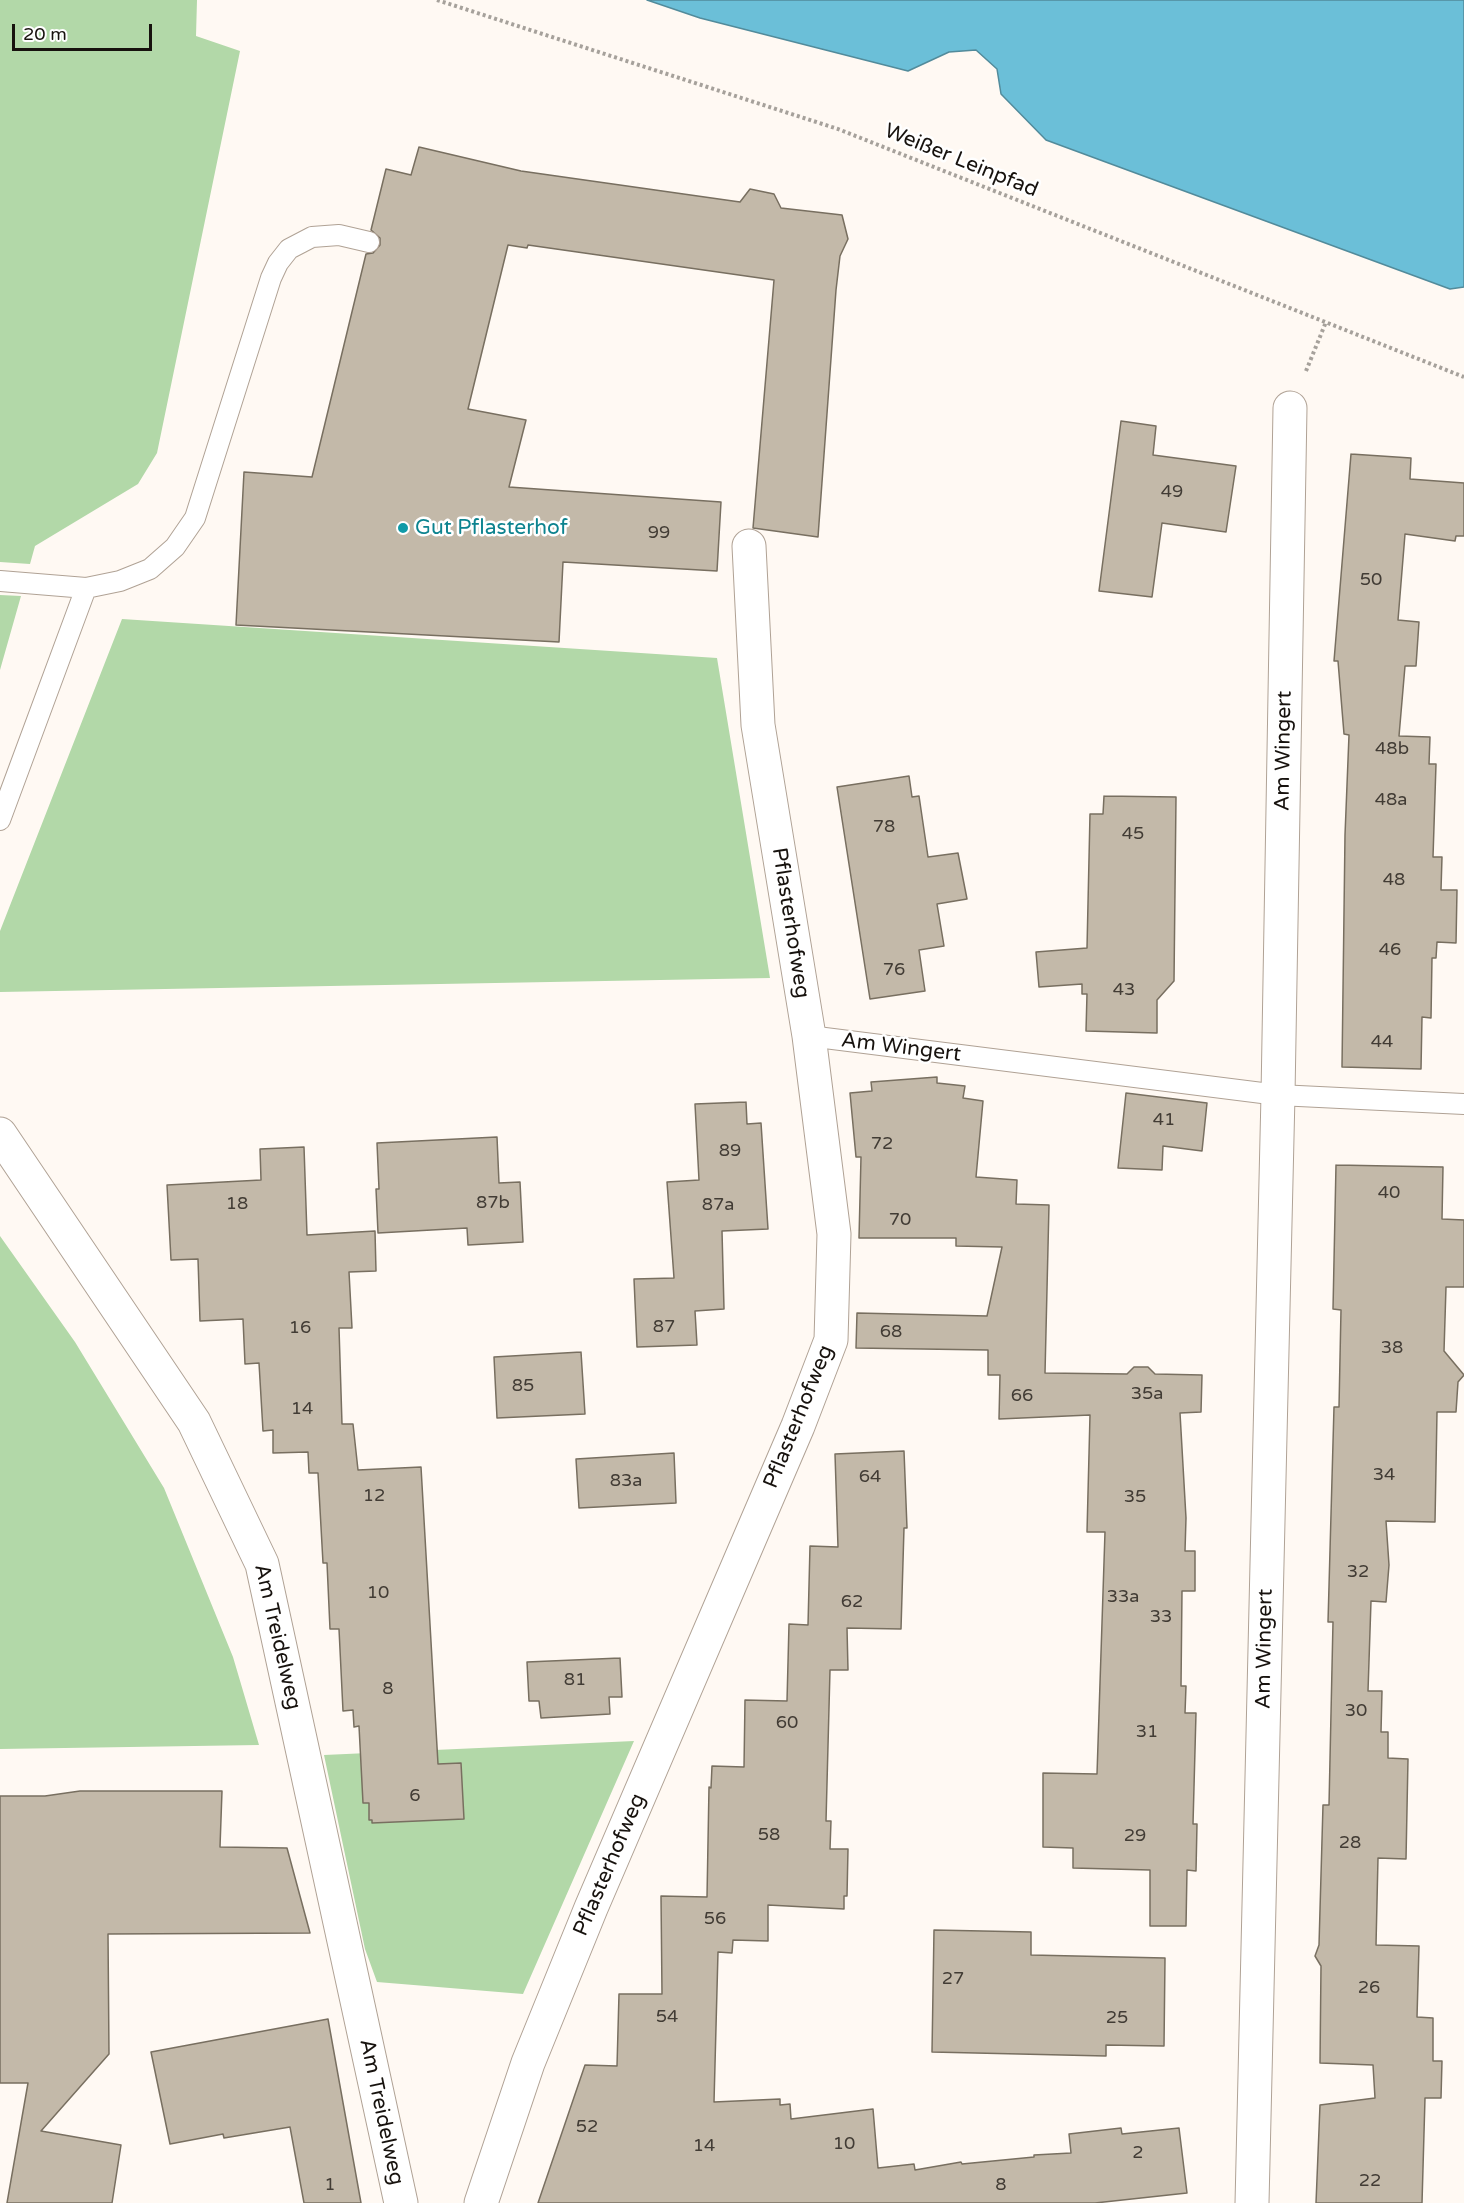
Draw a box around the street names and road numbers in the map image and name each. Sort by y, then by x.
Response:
street label: Weißer Leinpfad [881,119,1041,203]
street label: Am Wingert [1270,691,1298,811]
street label: Pflasterhofweg [766,846,814,1000]
street label: Am Wingert [840,1028,962,1068]
street label: Pflasterhofweg [759,1342,839,1492]
street label: Am Treidelweg [248,1562,306,1712]
street label: Am Wingert [1251,1589,1279,1709]
street label: Pflasterhofweg [569,1790,651,1940]
street label: Am Treidelweg [353,2037,409,2187]

